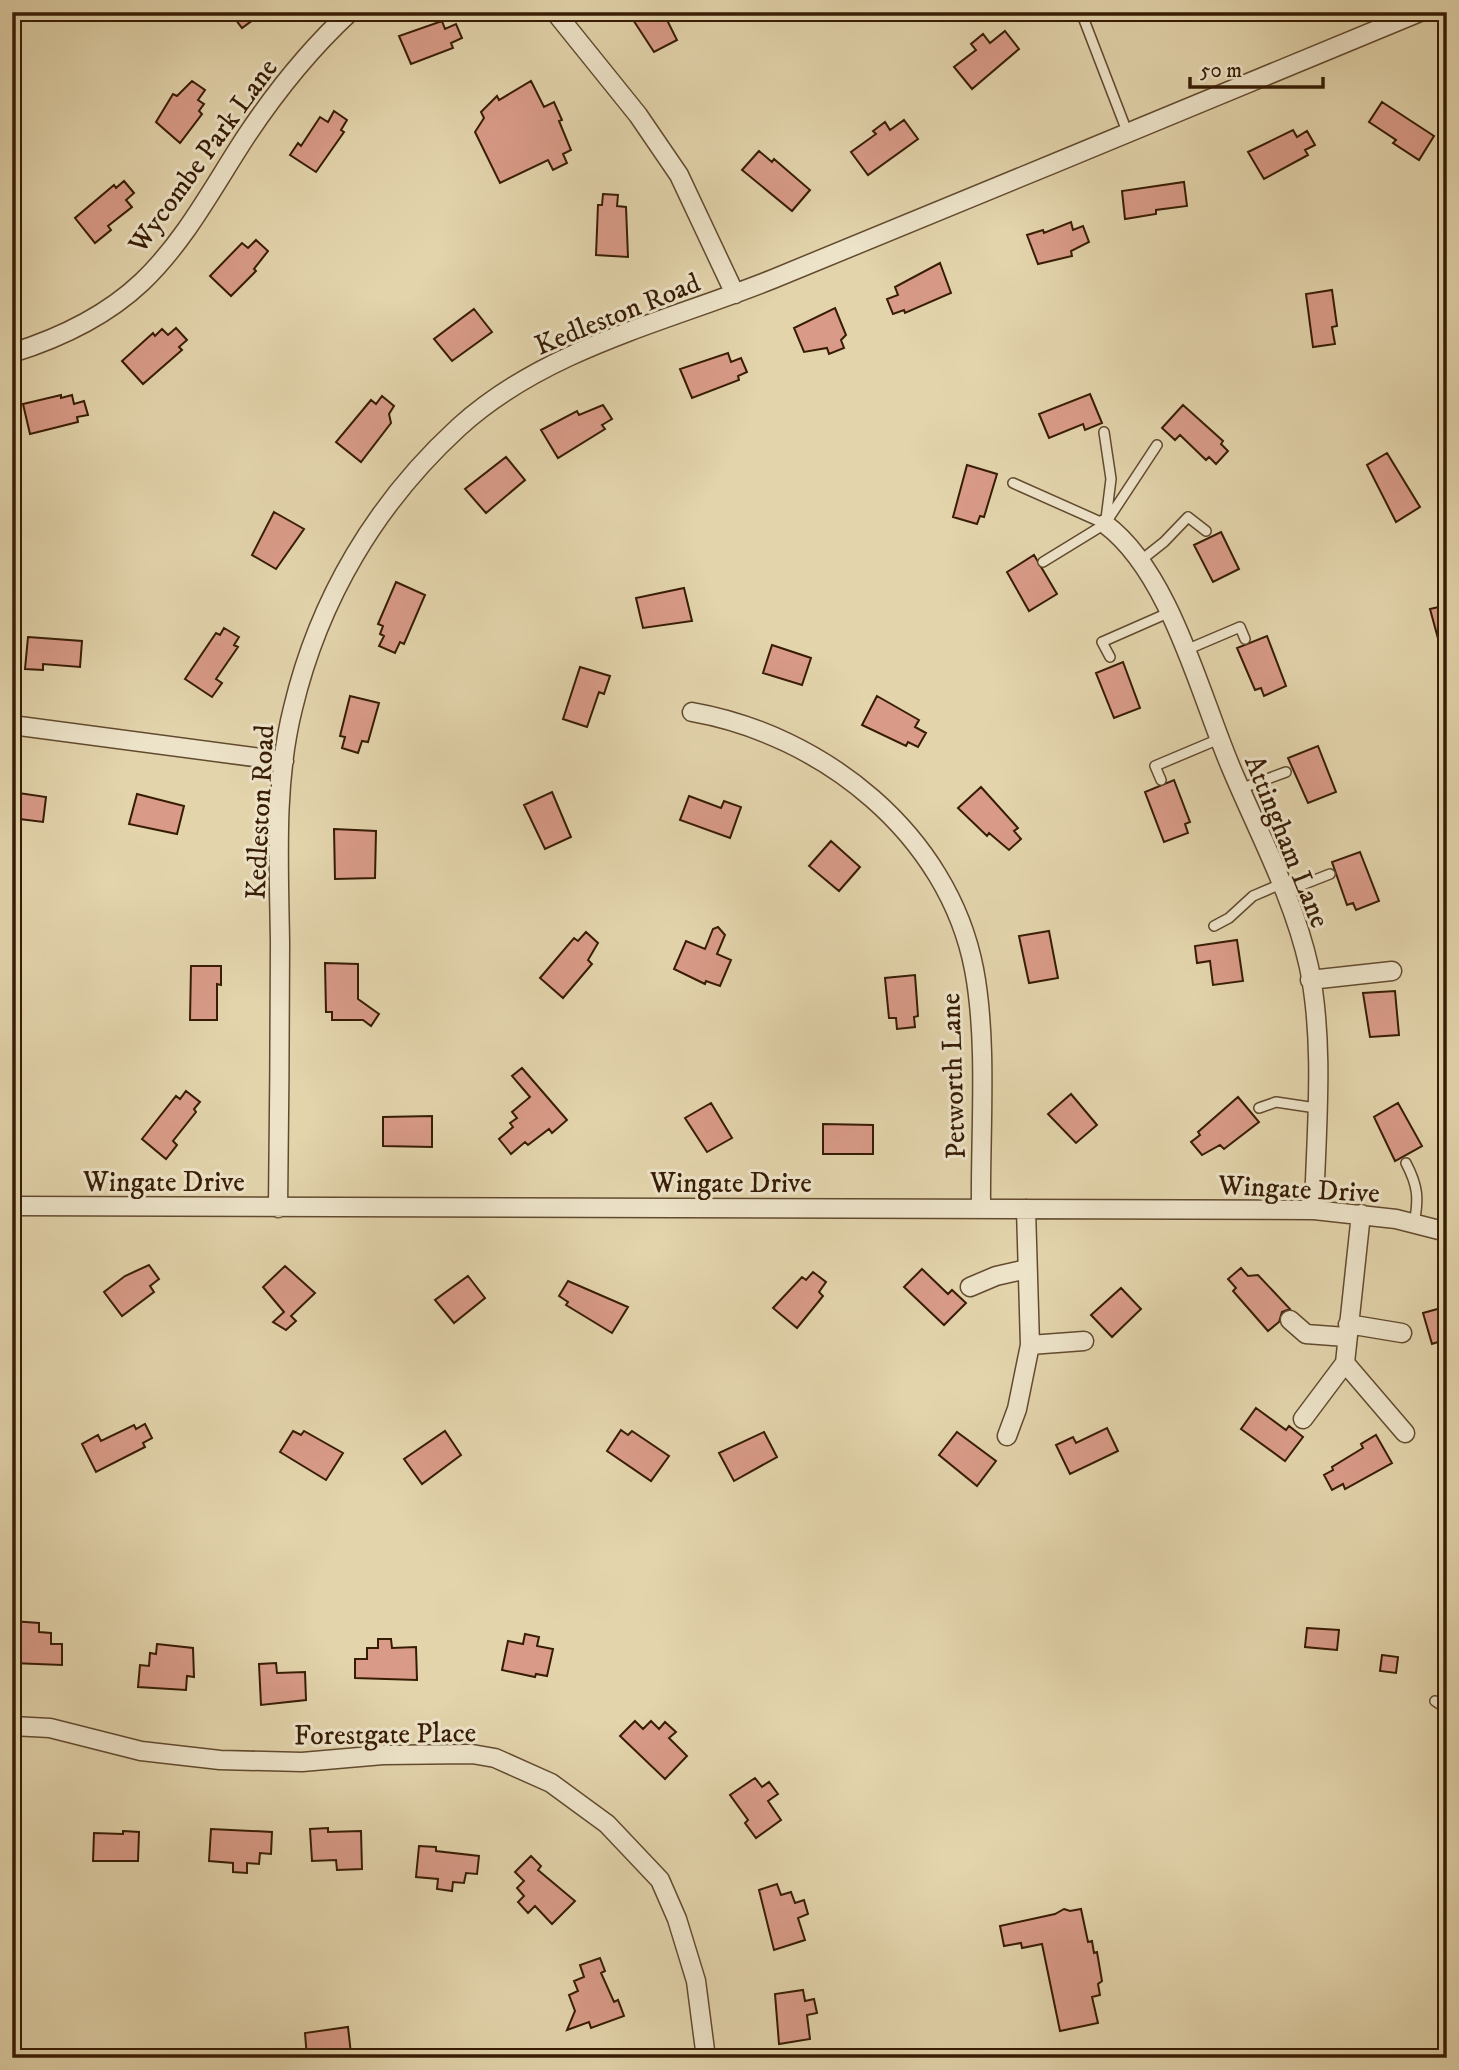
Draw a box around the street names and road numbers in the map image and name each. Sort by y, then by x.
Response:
street label: Wycombe Park Lane [120,52,286,261]
street label: Kedleston Road [530,265,705,363]
street label: Kedleston Road [238,724,283,901]
street label: Attingham Lane [1236,750,1337,933]
street label: Petworth Lane [933,992,974,1160]
street label: Wingate Drive [82,1165,245,1200]
street label: Wingate Drive [649,1166,812,1201]
street label: Wingate Drive [1216,1168,1381,1211]
street label: Forestgate Place [294,1715,476,1754]

